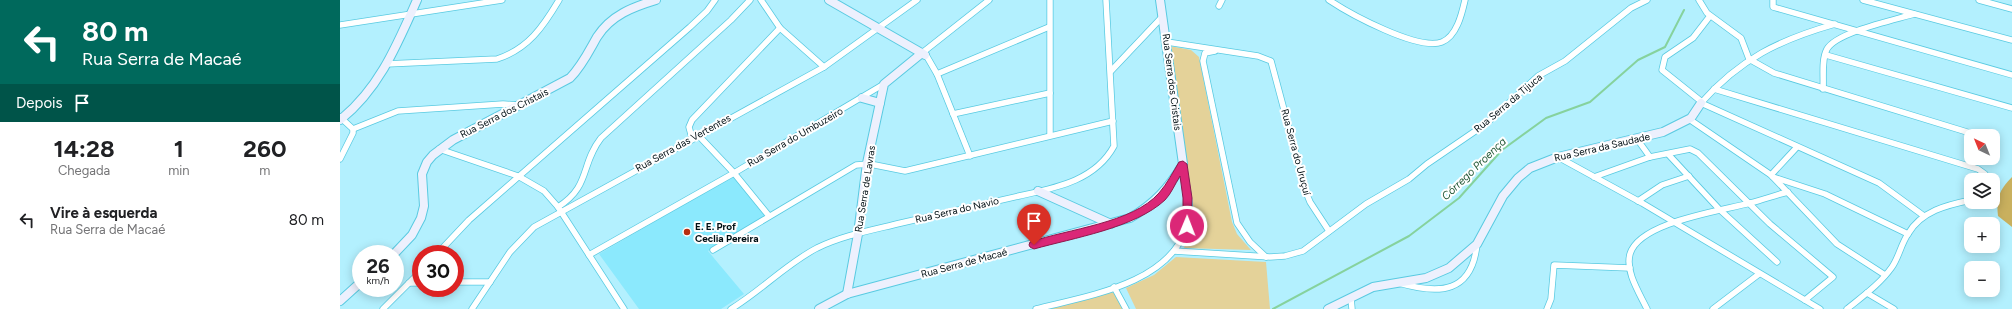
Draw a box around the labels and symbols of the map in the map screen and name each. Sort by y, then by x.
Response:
street label: Rua Serra dos Cristais [1160,33,1184,132]
street label: Rua Serra da Tijuca [1471,71,1545,135]
street label: Rua Serra dos Cristais [458,85,551,141]
street label: Rua Serra do Umbuzeiro [745,104,845,170]
street label: Rua Serra do Uruçuí [1278,107,1314,197]
street label: Rua Serra das Vertentes [633,111,733,175]
north arrow [1964,129,2000,165]
street label: Rua Serra da Saudade [1553,130,1652,164]
water label: Córrego Proença [1439,135,1509,203]
street label: Rua Serra de Lavras [852,144,878,233]
street label: Rua Serra do Navio [914,194,1000,226]
pin [1017,204,1051,245]
position arrow [1166,205,1208,247]
place label: E. E. Prof Ceclia Pereira [695,220,759,245]
marker: E. E. Prof Ceclia Pereira [682,227,692,237]
speed limit sign: 30 [412,245,464,297]
street label: Rua Serra de Macaé [919,245,1009,281]

